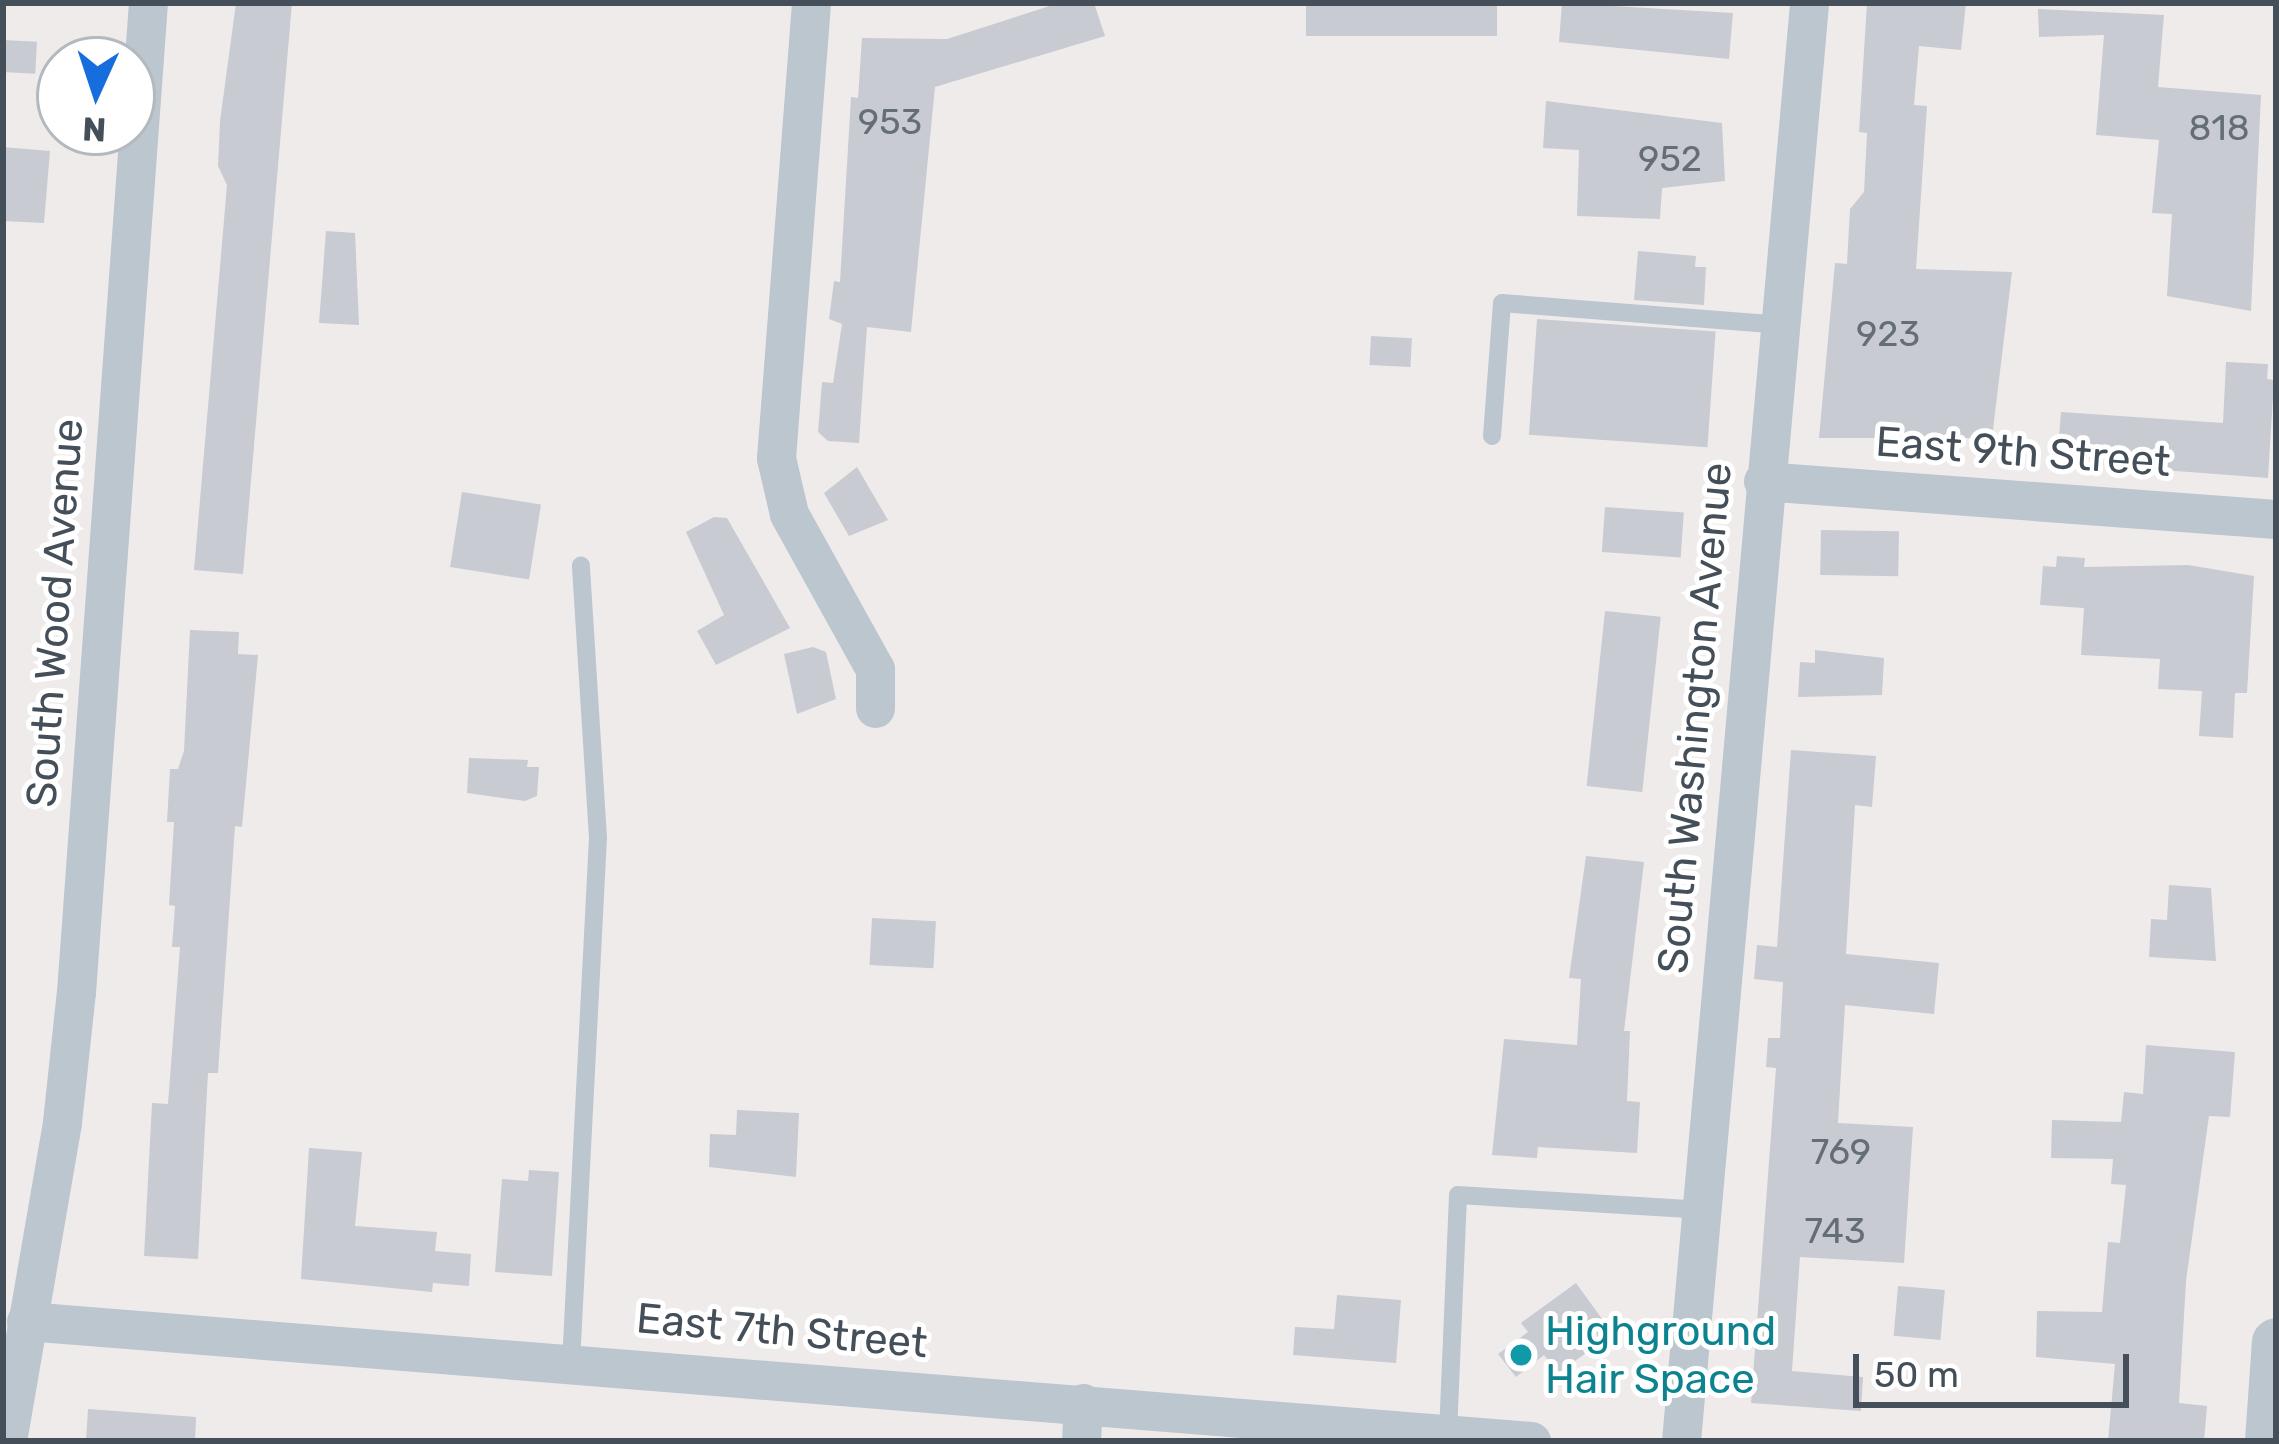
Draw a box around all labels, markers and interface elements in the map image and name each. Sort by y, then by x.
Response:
north arrow [36,36,156,156]
house number: 953 [858,100,922,144]
house number: 818 [2188,106,2250,150]
text: N [81,109,107,150]
house number: 952 [1638,137,1702,181]
house number: 923 [1856,312,1920,356]
street label: South Wood Avenue [16,416,94,810]
street label: East 9th Street [1874,417,2172,487]
street label: South Washington Avenue [1647,459,1743,977]
house number: 769 [1811,1130,1871,1174]
house number: 743 [1804,1209,1866,1253]
street label: East 7th Street [634,1293,930,1369]
place label: Highground Hair Space [1545,1306,1776,1404]
scale bar [1859,1330,2135,1404]
marker: Highground Hair Space [1508,1342,1534,1368]
text: 50 m [1874,1353,1959,1396]

